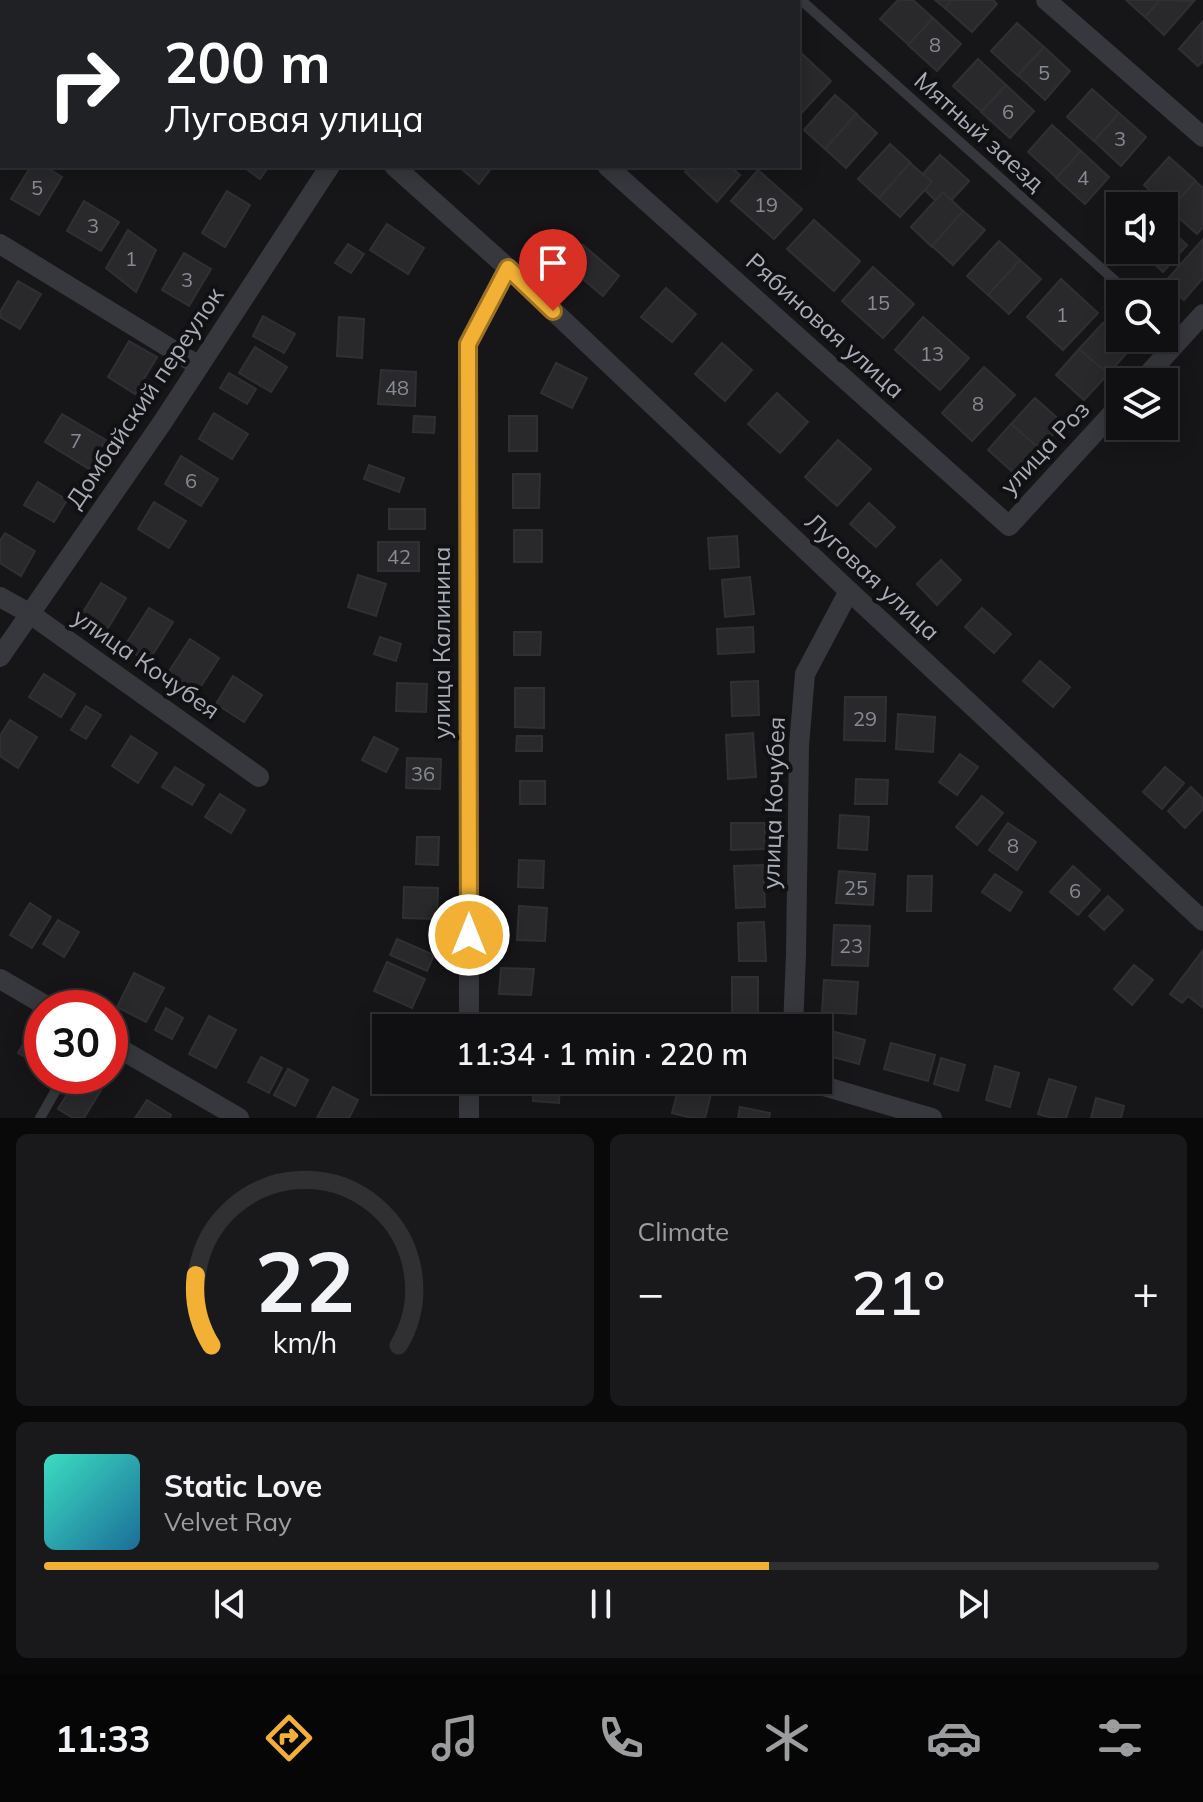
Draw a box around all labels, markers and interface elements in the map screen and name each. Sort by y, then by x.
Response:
text: 200 m [164,27,331,97]
icon: right [32,32,136,136]
house number: 8 [929,32,941,57]
house number: 5 [1038,60,1050,85]
street label: Мятный заезд [908,65,1051,197]
text: Луговая улица [164,96,424,141]
house number: 6 [1002,99,1014,124]
house number: 3 [1114,126,1126,151]
house number: 4 [1077,165,1089,190]
house number: 5 [31,175,43,200]
house number: 19 [754,192,778,217]
map controls [1106,192,1178,440]
button: sound [1106,192,1178,264]
house number: 3 [87,213,99,238]
pin [519,229,587,311]
icon: arrive [531,241,575,285]
house number: 1 [125,246,137,271]
street label: Рябиновая улица [740,246,911,404]
house number: 3 [181,267,193,292]
button: search [1106,280,1178,352]
street label: Домбайский переулок [59,281,230,514]
house number: 15 [866,290,890,315]
house number: 1 [1056,302,1068,327]
house number: 13 [920,341,944,366]
button: layers [1106,368,1178,440]
house number: 48 [385,375,409,400]
house number: 8 [972,391,984,416]
street label: улица Роз [993,394,1095,501]
house number: 7 [70,428,82,453]
house number: 6 [185,468,197,493]
street label: Луговая улица [799,506,946,646]
house number: 42 [387,544,411,569]
street label: улица Калинина [426,547,456,739]
street label: улица Кочубея [67,601,226,725]
house number: 29 [853,706,877,731]
street label: улица Кочубея [755,716,791,890]
house number: 36 [411,761,435,786]
house number: 8 [1007,833,1019,858]
house number: 25 [844,875,868,900]
house number: 6 [1069,878,1081,903]
position arrow [427,893,511,977]
house number: 23 [839,933,863,958]
speed limit sign: 30 [24,990,128,1094]
text: 11:34 · 1 min · 220 m [456,1035,748,1073]
text: Climate [638,1215,729,1248]
text: 22 [255,1228,355,1333]
text: 21° [851,1255,946,1330]
text: − [638,1265,664,1320]
text: + [1133,1265,1159,1320]
text: km/h [272,1324,337,1360]
text: Static Love [164,1467,322,1505]
text: Velvet Ray [164,1505,292,1538]
icon: previous [208,1582,252,1626]
icon: pause [579,1582,623,1626]
icon: next [951,1582,995,1626]
icon: directions [261,1710,317,1766]
icon: music [427,1710,483,1766]
icon: phone [593,1710,649,1766]
icon: climate [759,1710,815,1766]
icon: car [926,1710,982,1766]
icon: filters [1092,1710,1148,1766]
text: 11:33 [55,1716,150,1761]

